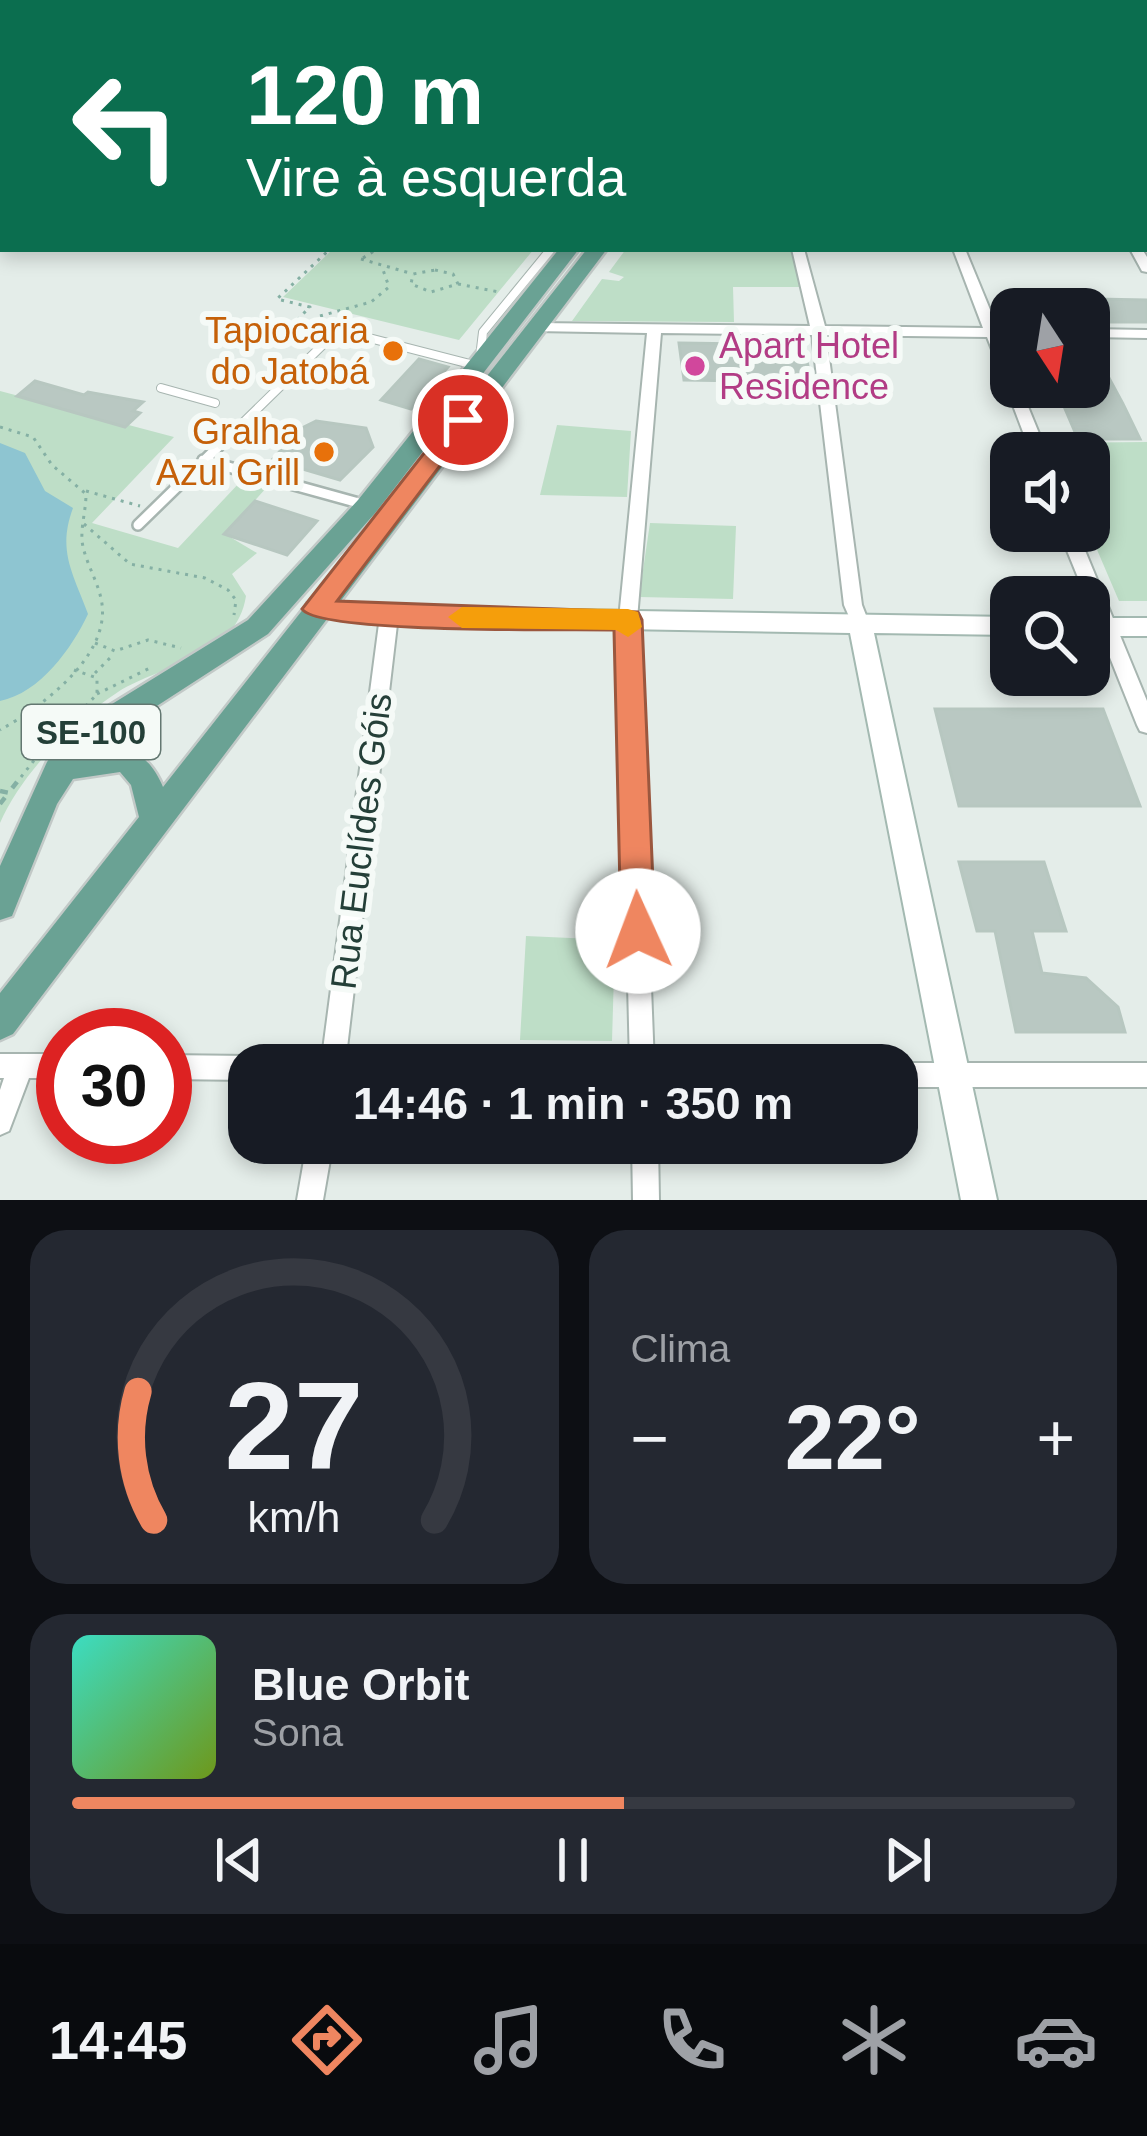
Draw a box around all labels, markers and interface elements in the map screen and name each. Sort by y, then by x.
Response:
icon: left [48,48,204,204]
text: 120 m [246,48,484,142]
text: Vire à esquerda [246,147,626,207]
north arrow [990,288,1110,408]
map controls [990,288,1110,696]
place label: Tapiocaria do Jatobá [205,310,370,392]
place label: Apart Hotel Residence [719,325,899,407]
marker: Tapiocaria do Jatobá [380,338,406,364]
marker: Apart Hotel Residence [682,353,708,379]
pin [412,369,514,471]
icon: arrive [430,387,496,453]
place label: Gralha Azul Grill [156,411,301,493]
button: sound [990,432,1110,552]
marker: Gralha Azul Grill [311,439,337,465]
button: search [990,576,1110,696]
street label: Rua Euclídes Góis [322,691,400,991]
road number: SE-100 [22,705,160,759]
position arrow [575,868,701,994]
speed limit sign: 30 [36,1008,192,1164]
text: 14:46 · 1 min · 350 m [353,1078,793,1129]
text: Clima [631,1327,730,1370]
text: 27 [225,1356,364,1495]
text: 22° [785,1388,921,1488]
text: − [631,1401,669,1475]
text: + [1036,1401,1075,1475]
text: km/h [248,1493,341,1541]
text: Blue Orbit [252,1659,470,1710]
text: Sona [252,1711,343,1754]
icon: previous [206,1827,272,1893]
icon: pause [540,1827,606,1893]
icon: next [875,1827,941,1893]
icon: directions [285,1998,369,2082]
icon: music [467,1998,551,2082]
icon: phone [650,1998,734,2082]
icon: climate [832,1998,916,2082]
icon: car [1014,1998,1098,2082]
text: 14:45 [49,2010,187,2070]

